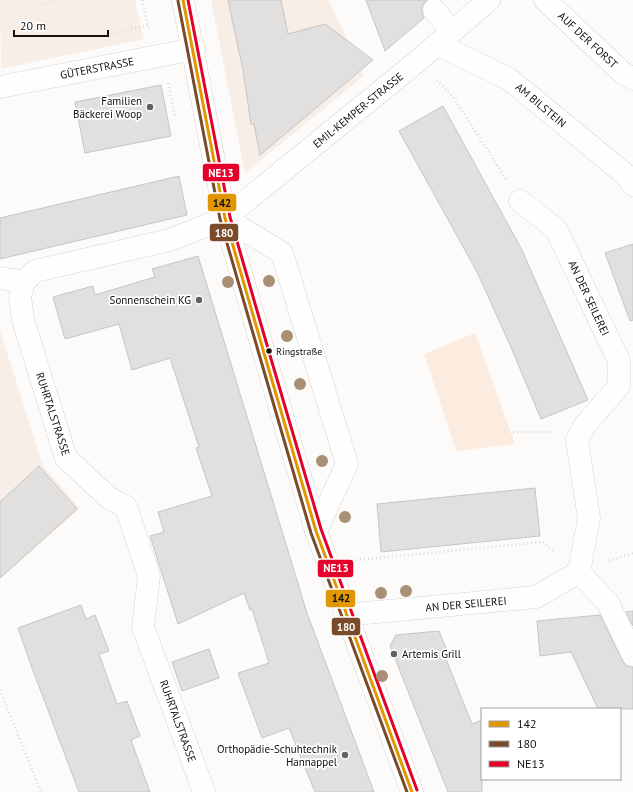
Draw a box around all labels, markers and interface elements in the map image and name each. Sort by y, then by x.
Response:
street label: AUF DER FORST [555,9,621,71]
scale bar [14,12,108,38]
text: 20 m [20,18,46,33]
street label: GÜTERSTRASSE [59,54,135,82]
street label: EMIL-KEMPER-STRASSE [310,69,406,151]
street label: AM BILSTEIN [513,80,569,130]
place label: Familien Bäckerei Woop [73,94,142,121]
marker: Familien Bäckerei Woop [145,102,155,112]
line badge: NE13 [202,163,240,182]
text: NE13 [208,166,234,180]
line badge: 142 [207,193,237,212]
text: 142 [213,196,231,210]
line badge: 180 [209,223,239,242]
text: 180 [215,226,233,240]
street label: AN DER SEILEREI [565,258,613,338]
place label: Sonnenschein KG [110,293,191,307]
marker: Sonnenschein KG [194,295,204,305]
place label: Ringstraße [276,345,322,358]
marker: Ringstraße [264,346,274,356]
street label: RUHRTALSTRASSE [33,371,73,457]
line badge: NE13 [317,559,354,578]
text: NE13 [323,561,349,575]
line badge: 142 [325,589,356,608]
text: 142 [332,591,350,605]
street label: AN DER SEILEREI [425,593,507,615]
line badge: 180 [331,617,361,636]
text: 180 [337,620,355,634]
place label: Artemis Grill [402,647,462,661]
marker: Artemis Grill [389,649,399,659]
street label: RUHRTALSTRASSE [157,678,199,764]
legend [481,708,621,780]
text: 142 [517,716,537,731]
text: 180 [517,736,537,751]
place label: Orthopädie-Schuhtechnik Hannappel [217,742,338,769]
marker: Orthopädie-Schuhtechnik Hannappel [340,750,350,760]
text: NE13 [517,756,545,771]

